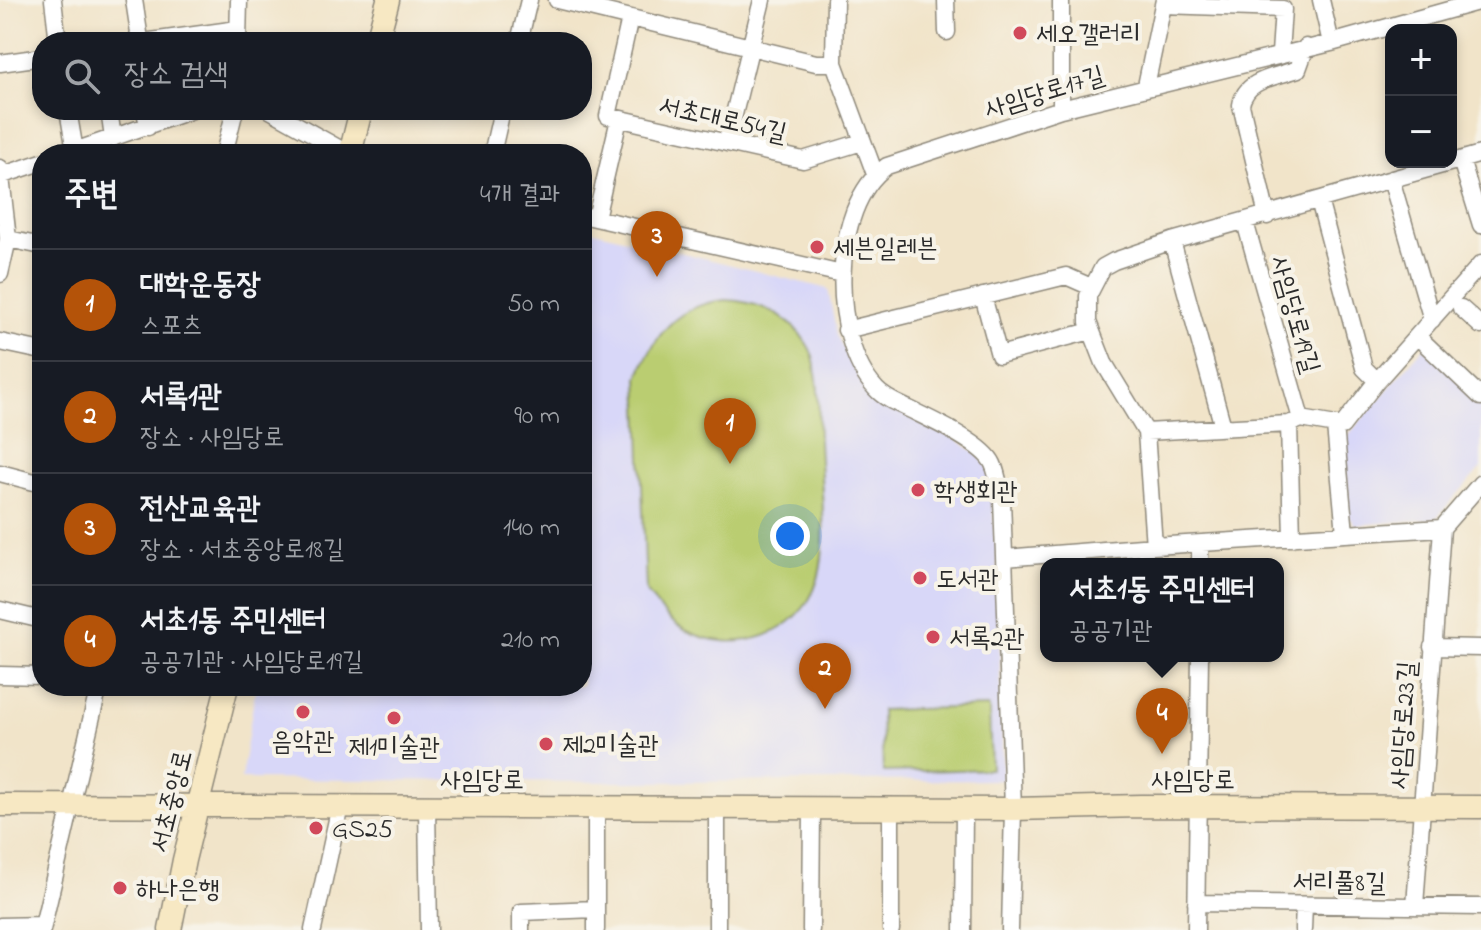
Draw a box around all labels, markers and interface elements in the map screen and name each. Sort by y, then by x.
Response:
place label: 세오갤러리 [1036,17,1141,55]
marker: 세오갤러리 [1011,24,1029,42]
map controls [1385,24,1457,168]
button: + [1385,24,1457,96]
search box [32,32,592,120]
icon: search [60,54,104,98]
text: 장소 검색 [124,54,228,98]
street label: 사임당로17길 [980,58,1110,130]
street label: 서초대로54길 [655,88,790,154]
button: − [1385,96,1457,168]
text: 주변 [64,171,119,221]
text: 4개 결과 [480,177,560,215]
pin: 3 [631,211,683,277]
place label: 세븐일레븐 [833,231,938,269]
marker: 세븐일레븐 [808,238,826,256]
street label: 사임당로19길 [1258,252,1328,378]
text: 대학운동장 [140,264,261,308]
text: 1 [86,286,94,324]
text: 50 m [507,286,560,324]
text: 스포츠 [140,308,203,346]
text: 서록1관 [140,376,222,420]
text: 2 [84,398,96,436]
text: 90 m [514,398,560,436]
pin: 1 [704,398,756,464]
text: 장소 · 사임당로 [140,420,284,458]
place label: 학생회관 [934,474,1018,512]
marker: 학생회관 [909,481,927,499]
text: 전산교육관 [140,488,261,532]
text: 3 [85,510,95,548]
text: 140 m [503,510,560,548]
your location [770,516,810,556]
text: 장소 · 서초중앙로18길 [140,532,344,570]
popup [1040,558,1284,662]
place label: 도서관 [936,562,999,600]
marker: 도서관 [911,569,929,587]
text: 서초1동 주민센터 [1069,569,1255,613]
text: 서초1동 주민센터 [140,600,326,644]
text: 공공기관 [1069,613,1153,651]
place label: 서록2관 [949,621,1025,659]
text: 4 [85,622,95,660]
text: 210 m [501,622,560,660]
marker: 서록2관 [924,628,942,646]
pin: 2 [799,643,851,709]
text: 공공기관 · 사임당로19길 [140,644,363,682]
street label: 사임당로23길 [1382,660,1428,791]
pin: 4 [1136,688,1188,754]
marker: 음악관 [294,703,312,721]
marker: 제1미술관 [385,709,403,727]
place label: 음악관 [272,724,334,762]
place label: 제2미술관 [562,728,659,766]
place label: 제1미술관 [348,730,440,768]
marker: 제2미술관 [537,735,555,753]
street label: 서초중앙로 [142,746,204,857]
street label: 사임당로 [440,763,524,801]
street label: 사임당로 [1151,763,1235,801]
place label: GS25 [332,812,393,850]
marker: GS25 [307,819,325,837]
street label: 서리풀8길 [1292,864,1386,904]
place label: 하나은행 [136,872,220,910]
marker: 하나은행 [111,879,129,897]

